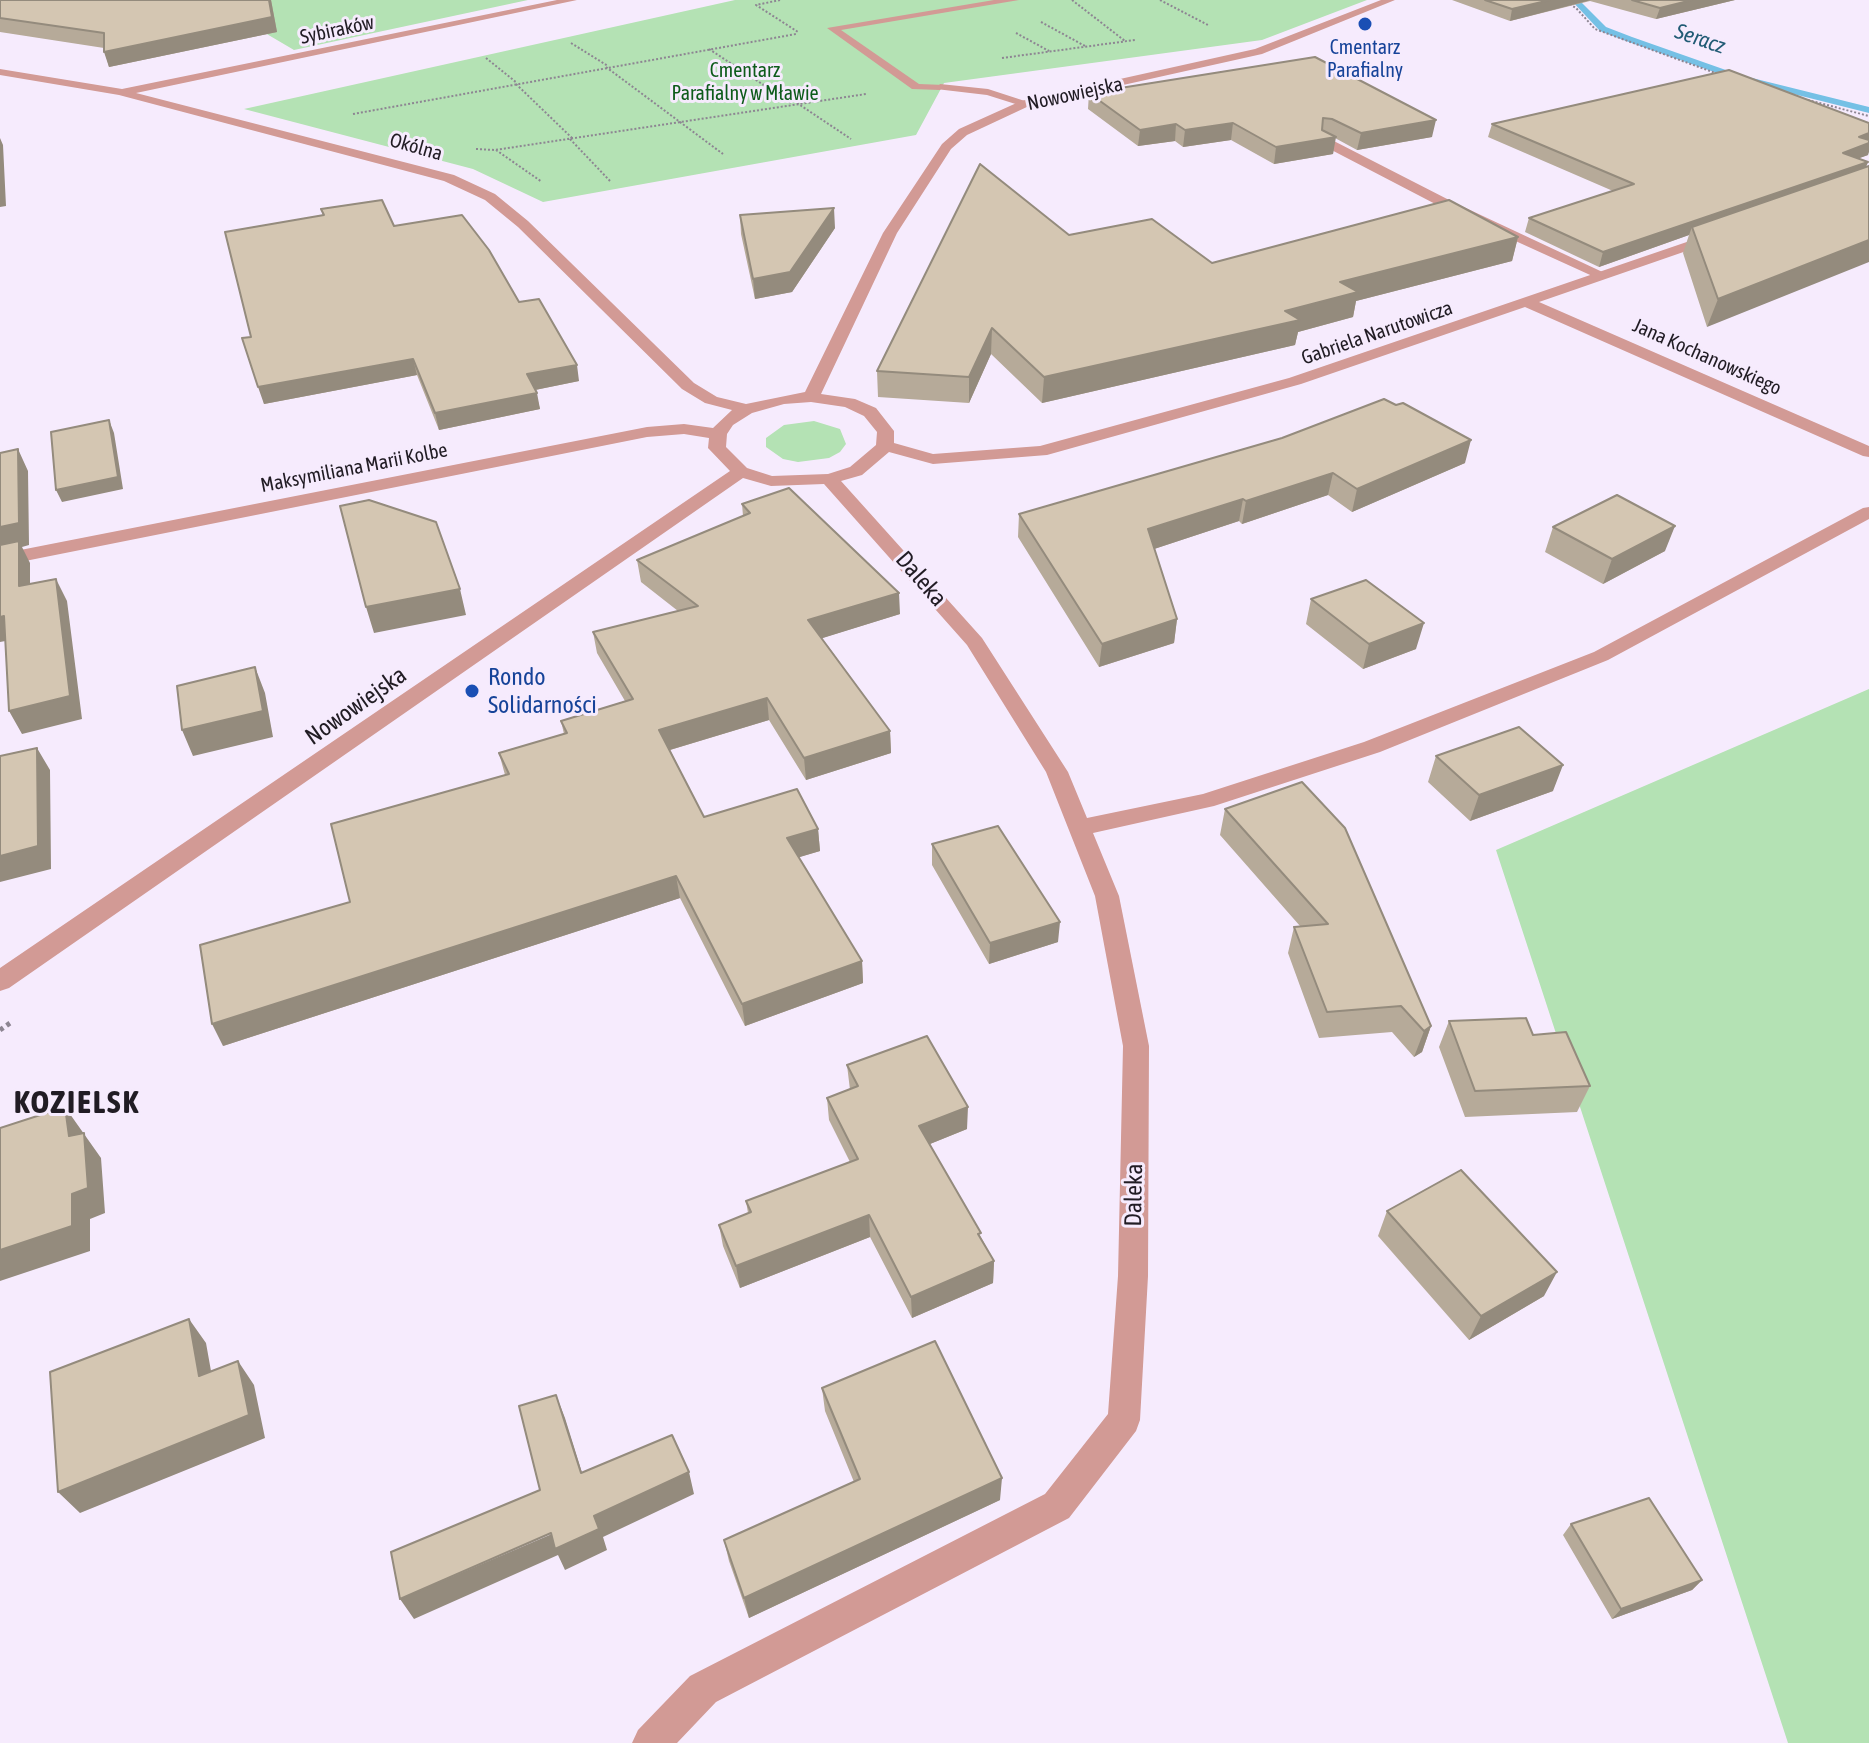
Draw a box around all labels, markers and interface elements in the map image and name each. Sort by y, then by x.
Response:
street label: Sybiraków [298,10,376,50]
marker: Cmentarz Parafialny [1356,15,1374,33]
water label: Seracz [1671,18,1729,60]
place label: Cmentarz Parafialny [1327,36,1403,83]
park label: Cmentarz Parafialny w Mławie [671,59,819,106]
street label: Nowowiejska [1025,72,1125,116]
street label: Okólna [387,128,445,166]
street label: Gabriela Narutowicza [1298,296,1456,370]
street label: Jana Kochanowskiego [1629,313,1785,401]
street label: Maksymiliana Marii Kolbe [258,438,450,498]
street label: Daleka [889,546,953,612]
street label: Nowowiejska [300,661,412,751]
place label: Rondo Solidarności [488,663,597,719]
marker: Rondo Solidarności [463,682,481,700]
district label: KOZIELSK [14,1084,140,1122]
street label: Daleka [1119,1163,1149,1227]

